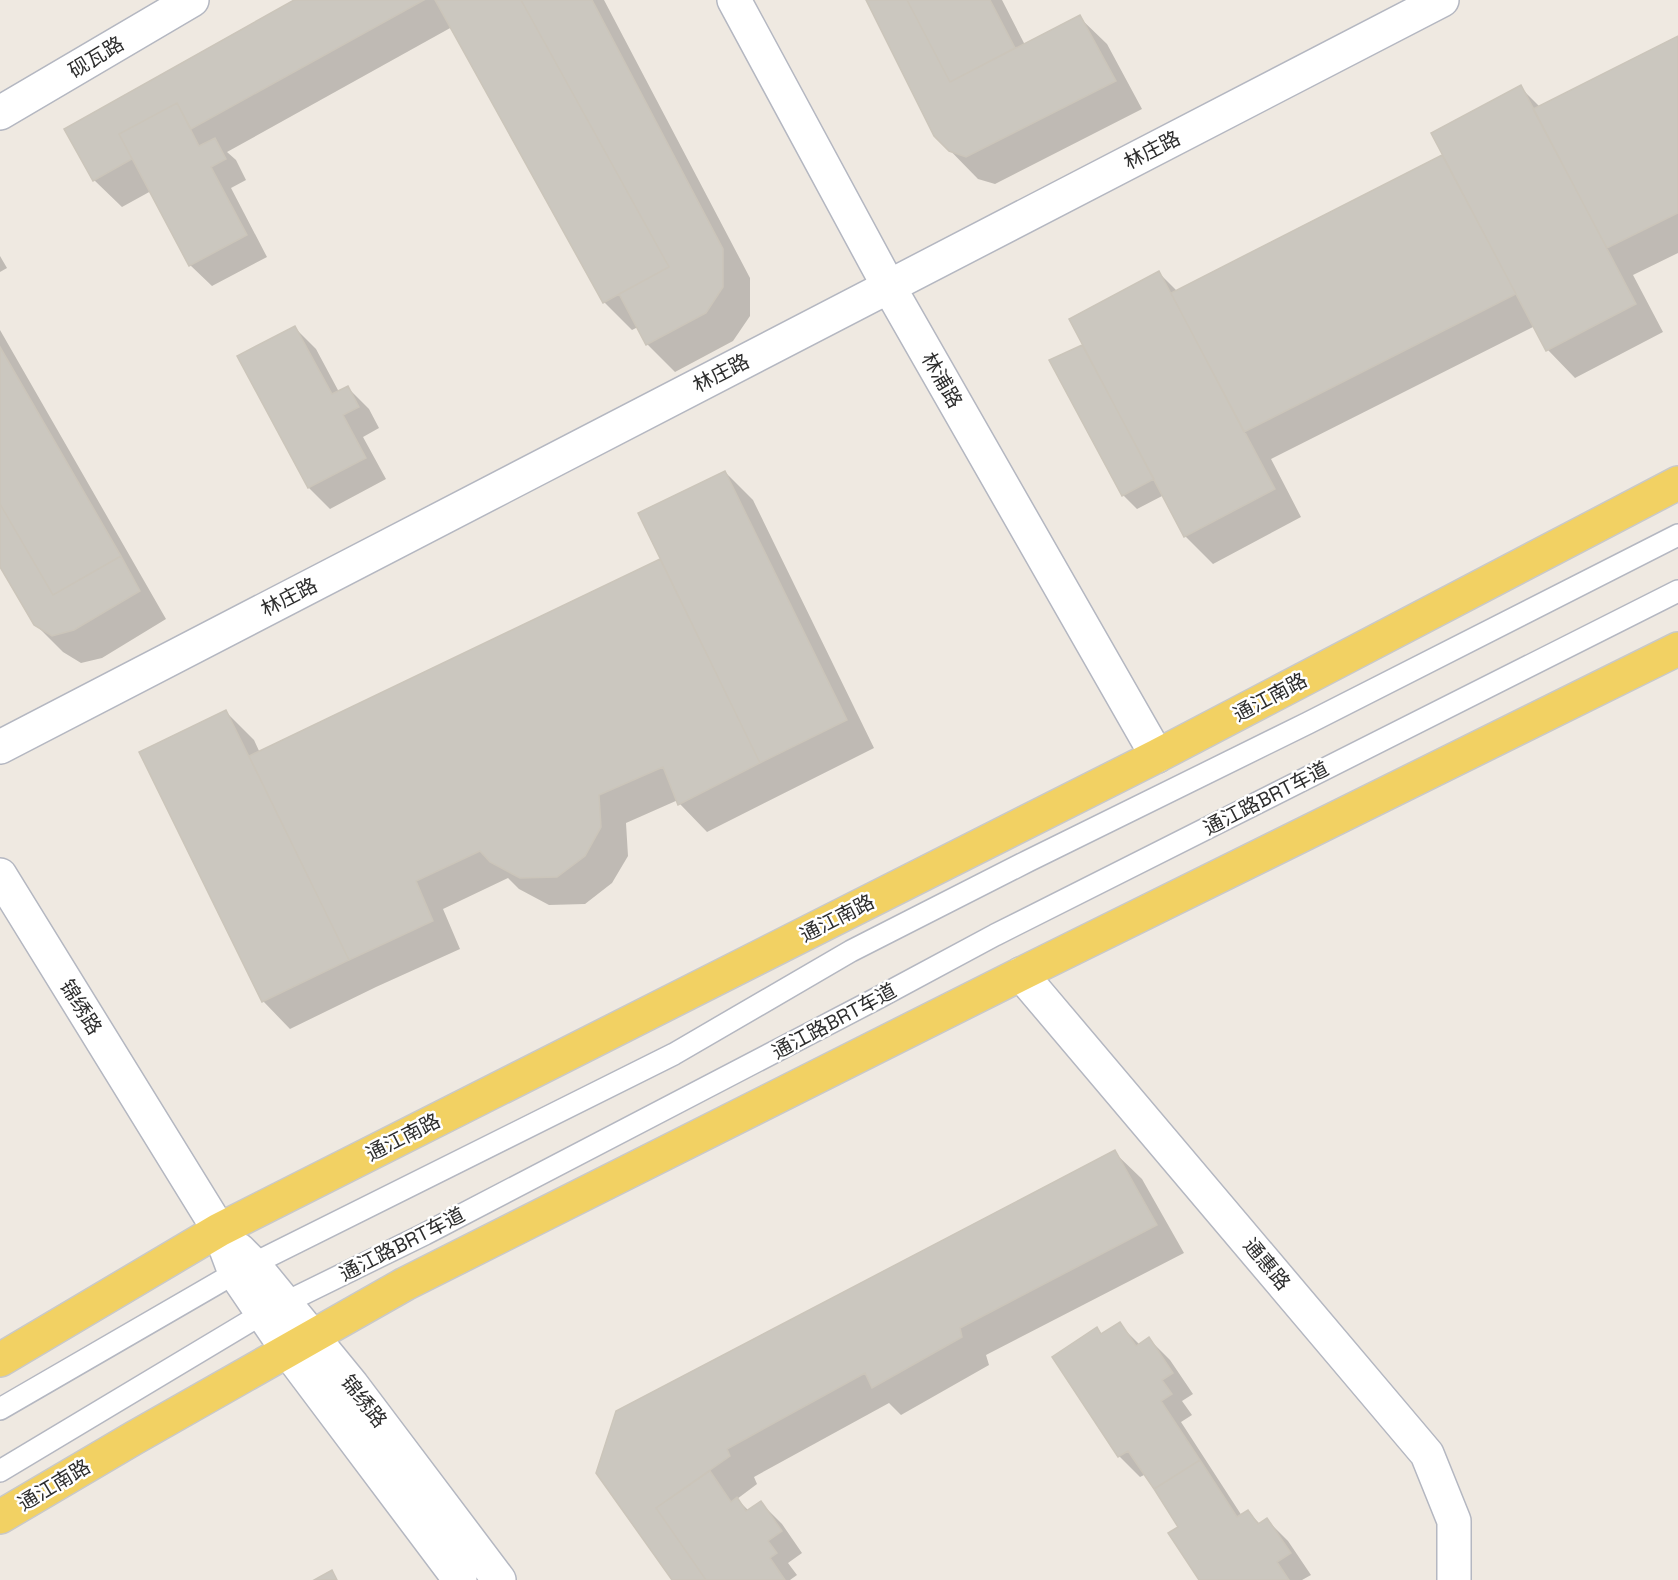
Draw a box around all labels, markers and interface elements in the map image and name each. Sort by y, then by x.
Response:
street label: 砚瓦路 [64,30,128,84]
street label: 林庄路 [1119,125,1185,175]
street label: 林庄路 [688,348,754,398]
street label: 林浦路 [916,348,968,412]
street label: 林庄路 [256,572,322,622]
street label: 通江南路 [1229,667,1311,727]
street label: 通江路BRT车道 [1199,755,1333,841]
street label: 通江南路 [795,888,879,948]
street label: 锦绣路 [54,975,108,1039]
street label: 通江路BRT车道 [767,977,901,1065]
street label: 通江南路 [361,1107,445,1167]
street label: 通江路BRT车道 [335,1201,469,1287]
street label: 通惠路 [1238,1233,1296,1295]
street label: 锦绣路 [335,1369,393,1433]
street label: 通江南路 [13,1453,95,1517]

